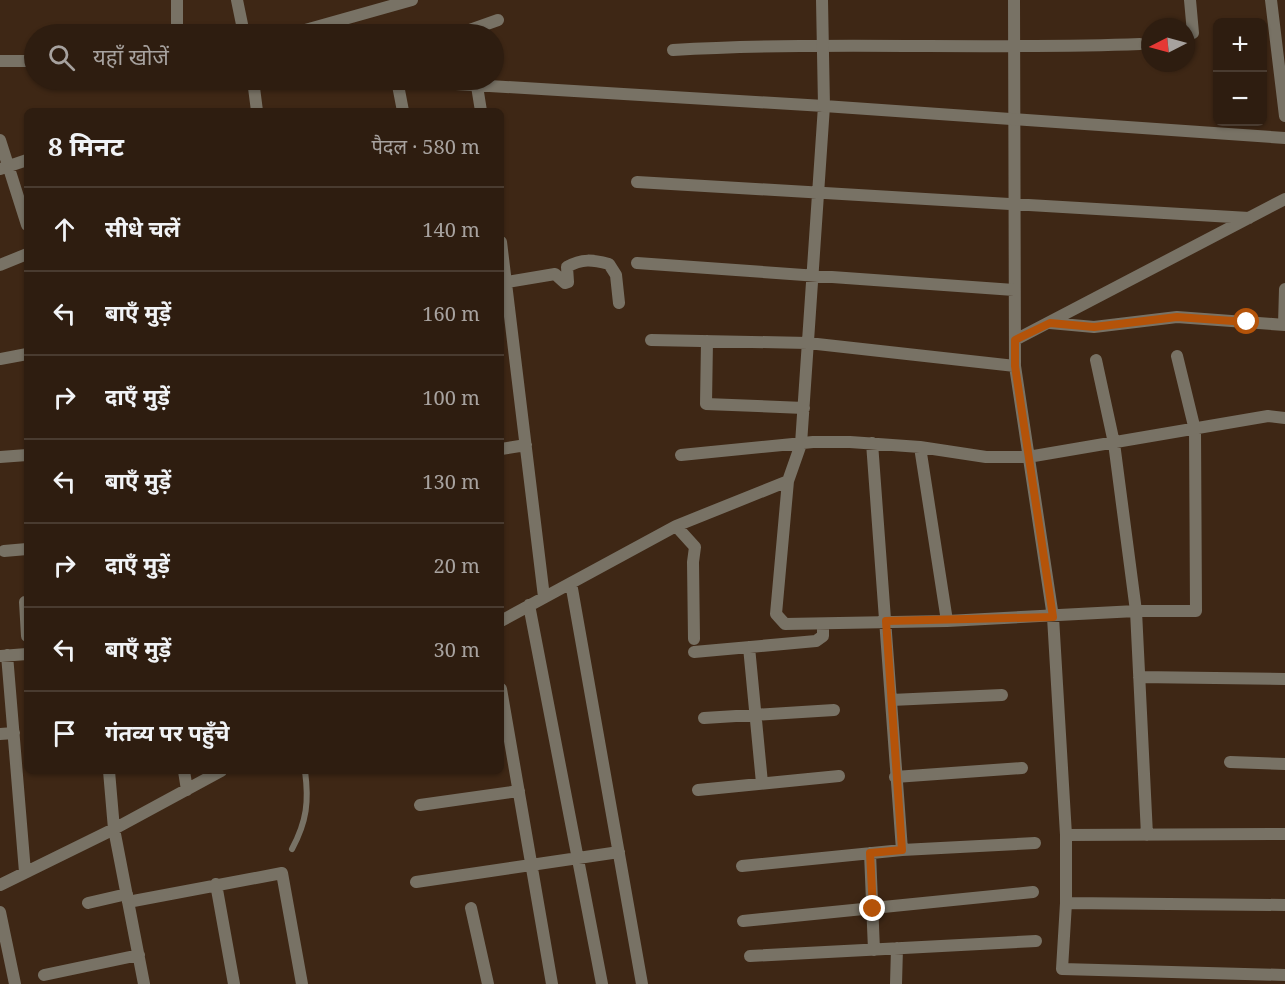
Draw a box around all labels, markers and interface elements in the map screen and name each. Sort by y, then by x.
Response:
north arrow [1141,18,1195,72]
map controls [1213,18,1267,126]
button: + [1213,18,1267,72]
search box [24,24,504,90]
icon: search [45,41,78,74]
text: यहाँ खोजें [93,41,169,71]
button: − [1213,72,1267,126]
text: 8 मिनट [48,128,124,164]
text: पैदल · 580 m [371,133,480,160]
icon: ahead [48,213,81,246]
text: सीधे चलें [105,213,180,243]
text: 140 m [422,216,480,243]
icon: left [48,297,81,330]
text: बाएँ मुड़ें [105,297,171,327]
text: 160 m [422,300,480,327]
route start [1233,308,1259,334]
icon: right [48,381,81,414]
text: दाएँ मुड़ें [105,381,170,411]
text: 100 m [422,384,480,411]
icon: left [48,465,81,498]
text: बाएँ मुड़ें [105,465,171,495]
text: 130 m [422,468,480,495]
icon: right [48,549,81,582]
text: दाएँ मुड़ें [105,549,170,579]
text: 20 m [434,552,480,579]
icon: left [48,633,81,666]
text: बाएँ मुड़ें [105,633,171,663]
text: 30 m [434,636,480,663]
icon: arrive [48,717,81,750]
text: गंतव्य पर पहुँचे [105,717,230,747]
route end [859,895,885,921]

